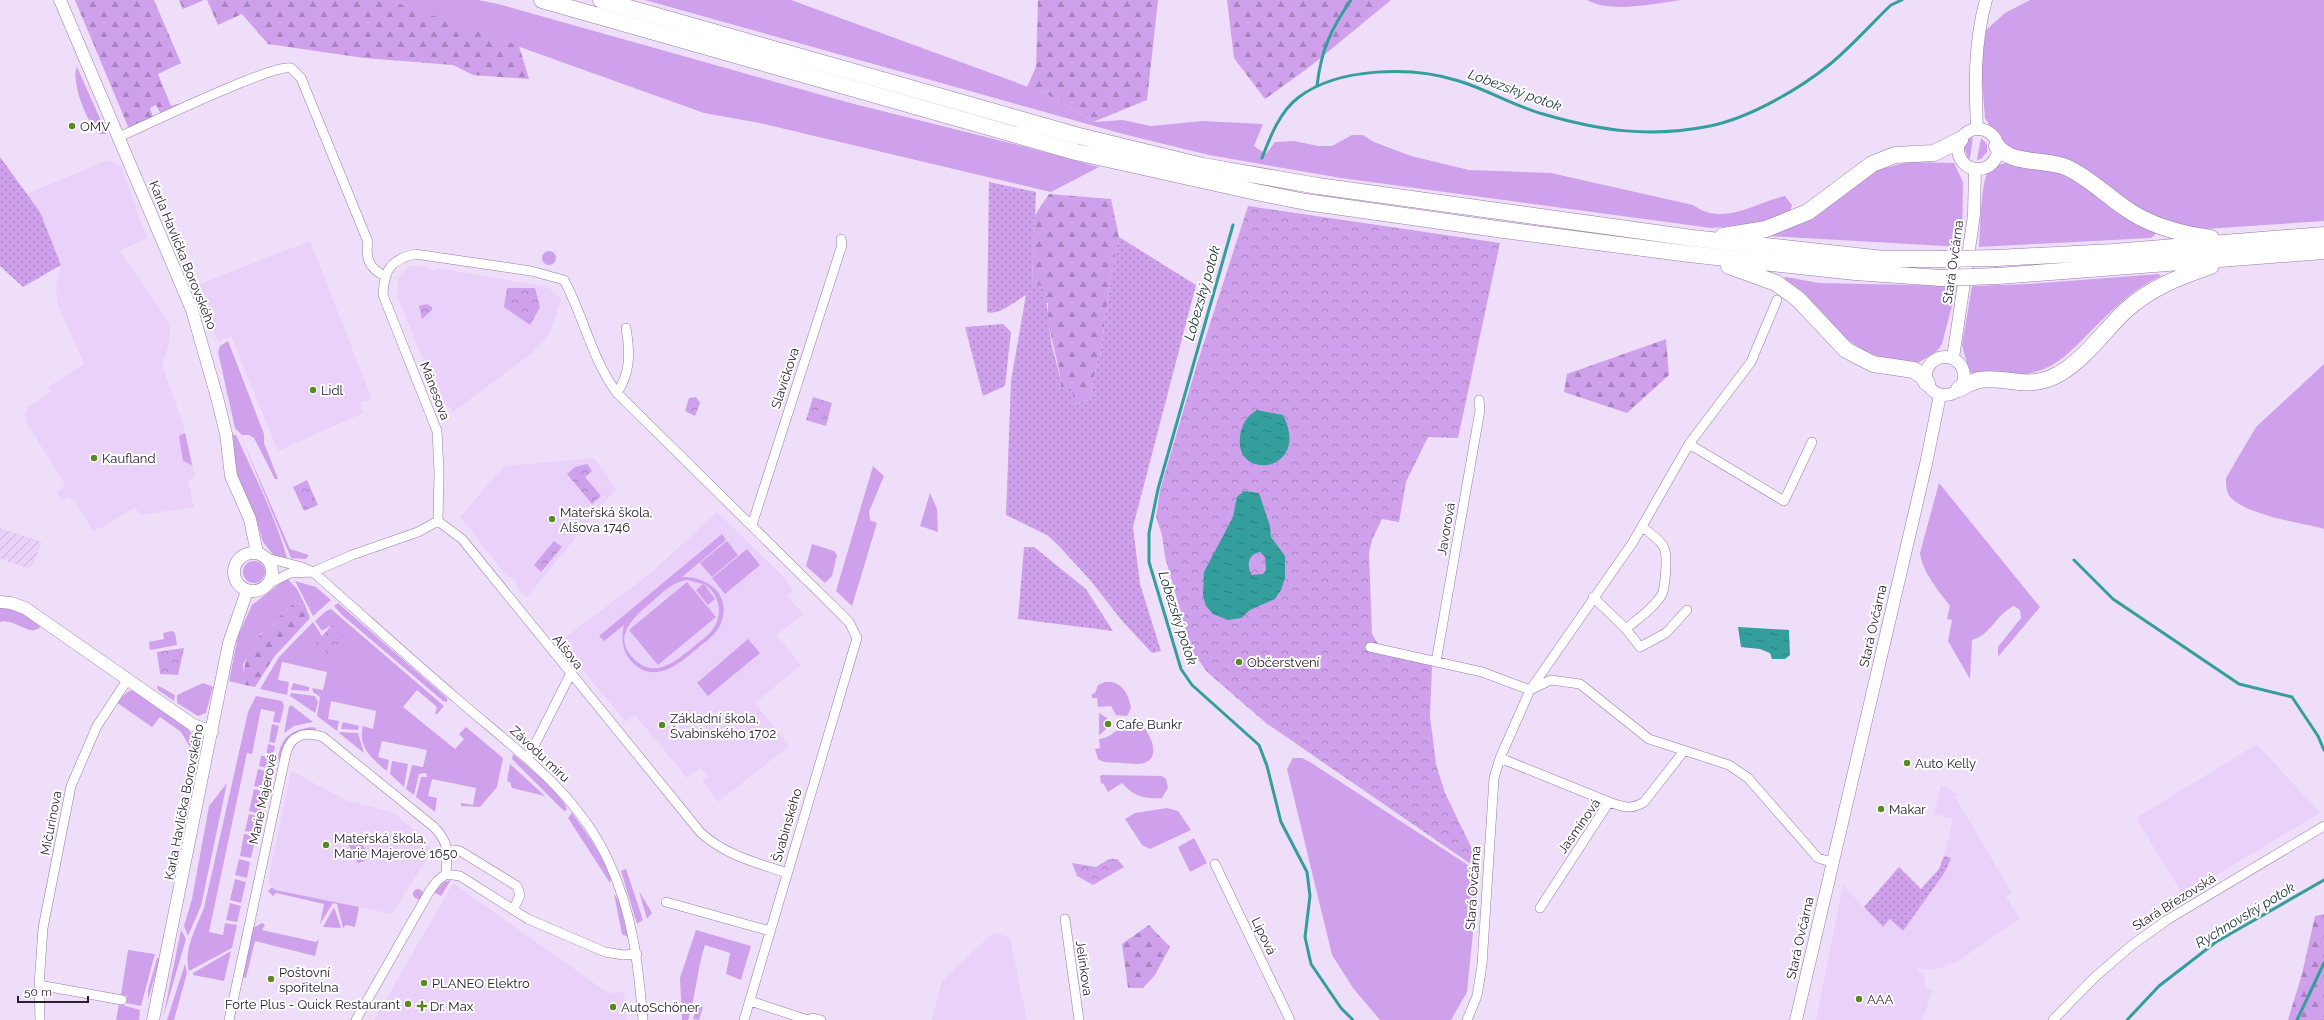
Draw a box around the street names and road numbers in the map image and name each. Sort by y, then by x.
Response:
street label: Karla Havlíčka Borovského [146,179,220,332]
street label: Stará Ovčárna [1940,219,1966,305]
street label: Slavíčkova [768,346,802,410]
street label: Mánesova [417,360,453,422]
street label: Javorová [1434,502,1458,556]
street label: Stará Ovčárna [1856,583,1890,669]
street label: Alšova [550,632,586,672]
street label: Karla Havlíčka Borovského [161,722,207,881]
street label: Závodu míru [507,723,573,785]
street label: Marie Majerové [246,752,280,846]
street label: Švabinského [768,786,805,863]
street label: Mičurinova [37,789,65,857]
street label: Jasmínová [1555,796,1603,856]
street label: Stará Ovčárna [1463,846,1483,930]
street label: Stará Březovská [2130,870,2218,934]
street label: Stará Ovčárna [1783,895,1817,981]
street label: Lipová [1249,915,1279,957]
street label: Jelínkova [1073,939,1095,997]

